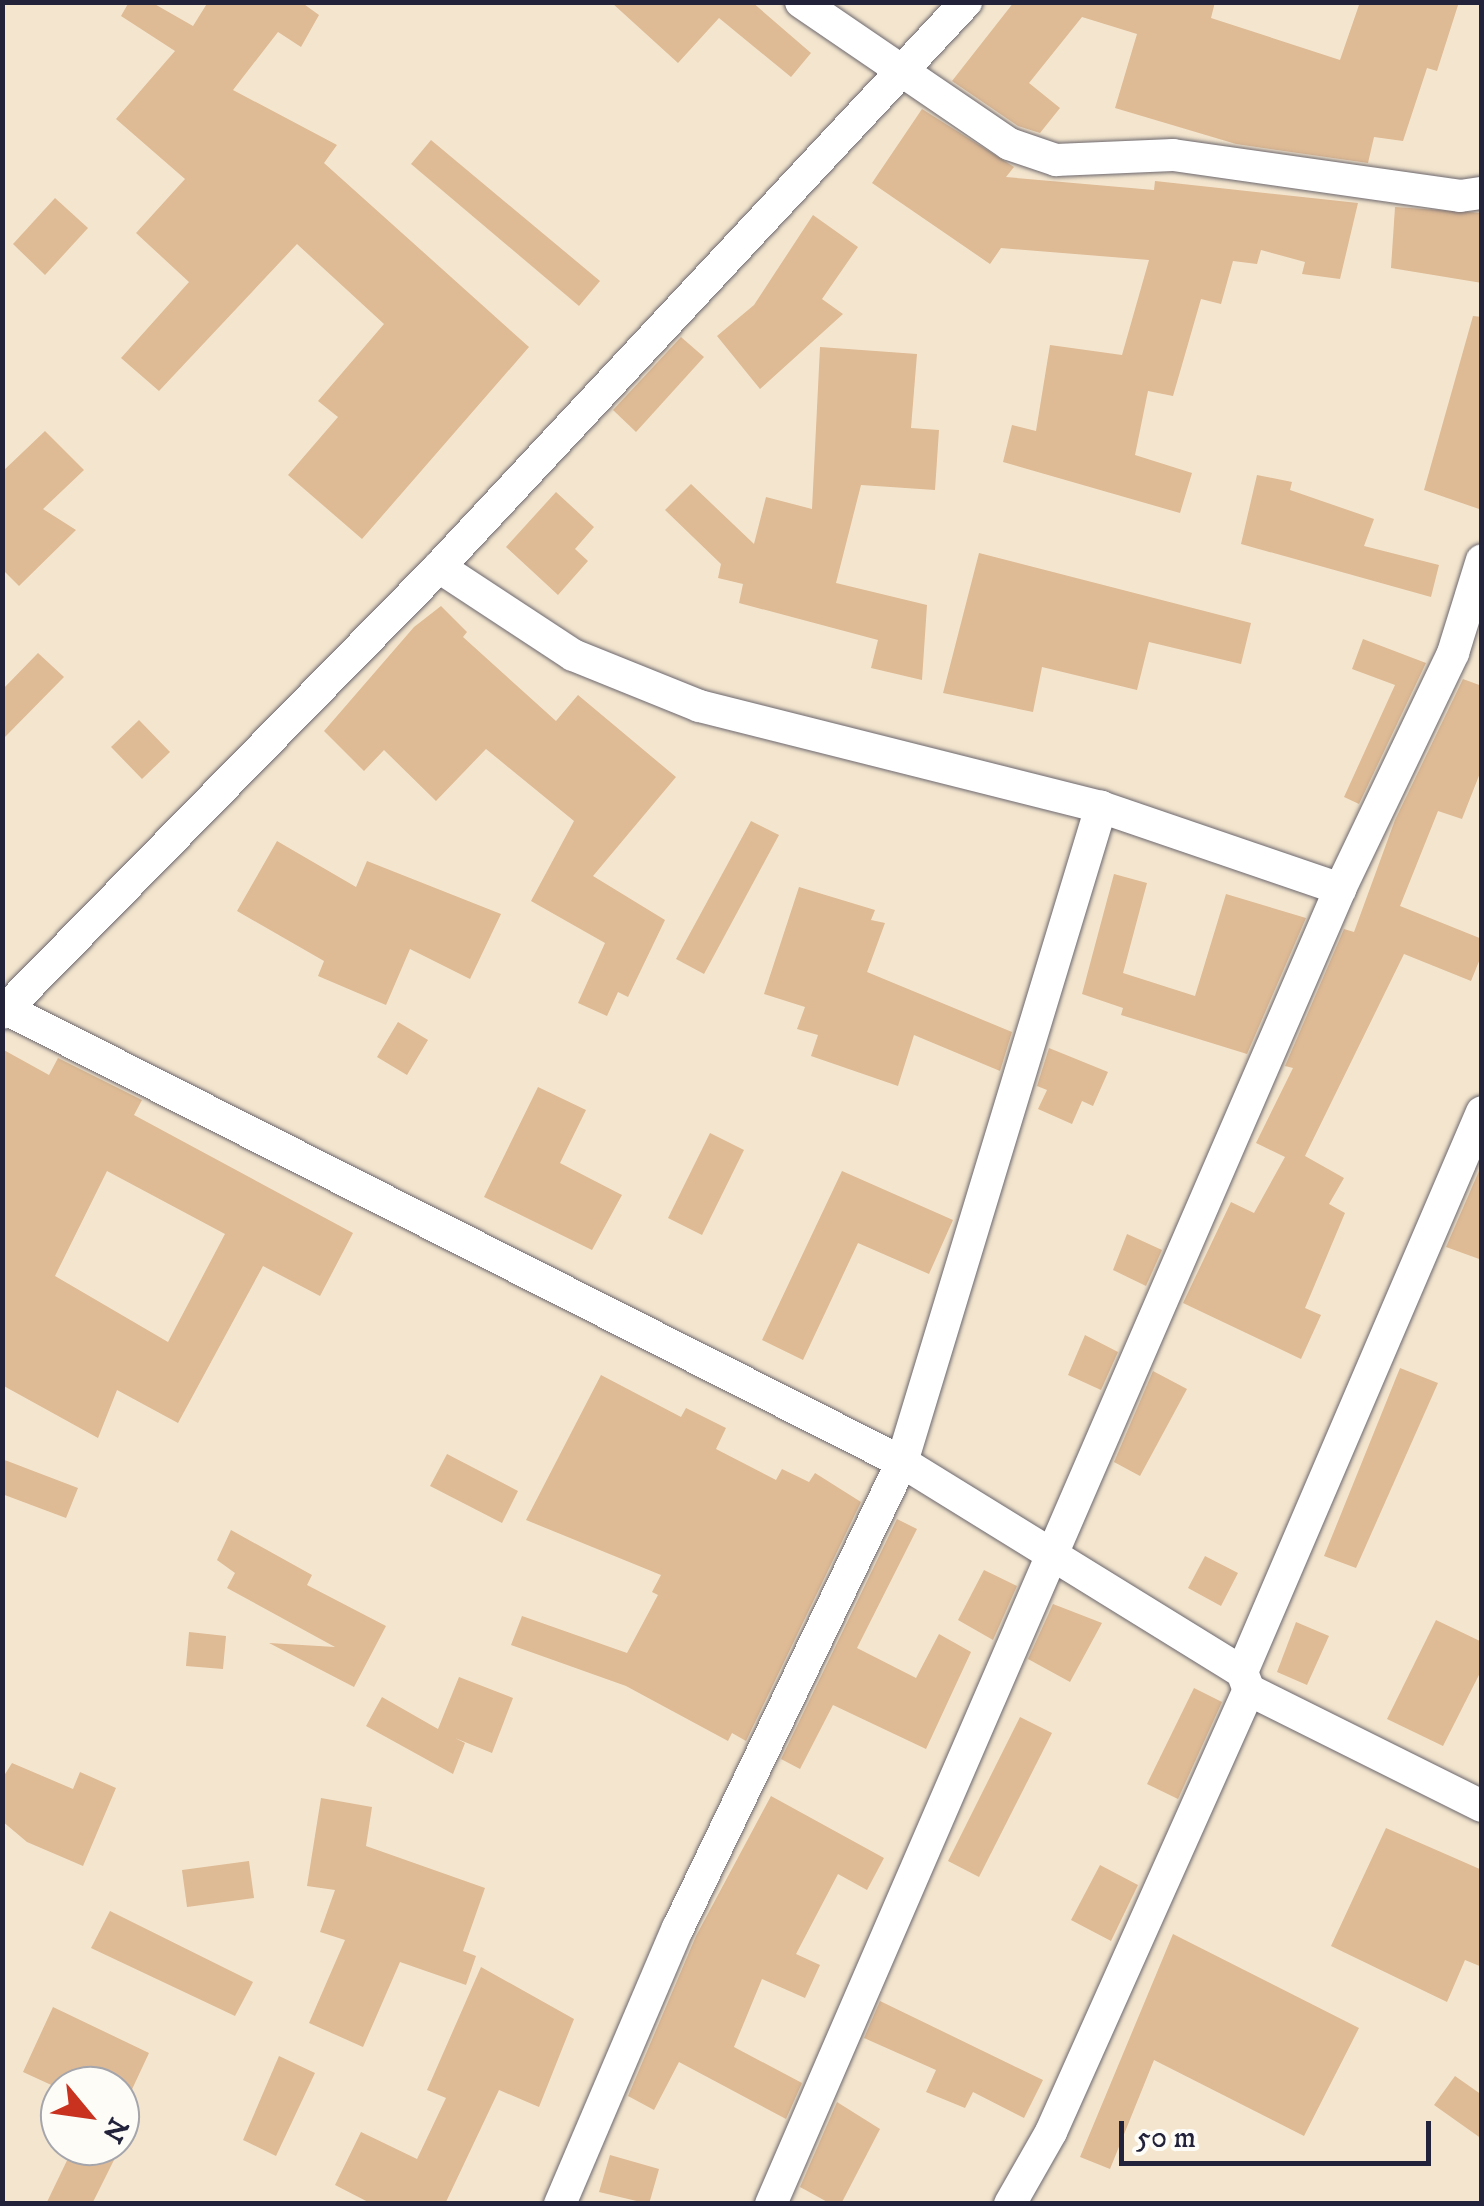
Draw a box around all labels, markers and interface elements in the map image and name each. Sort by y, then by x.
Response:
north arrow [40,2066,140,2166]
scale bar [1124,2101,1436,2163]
text: N [94,2111,136,2148]
text: 50 m [1136,2120,1196,2157]

